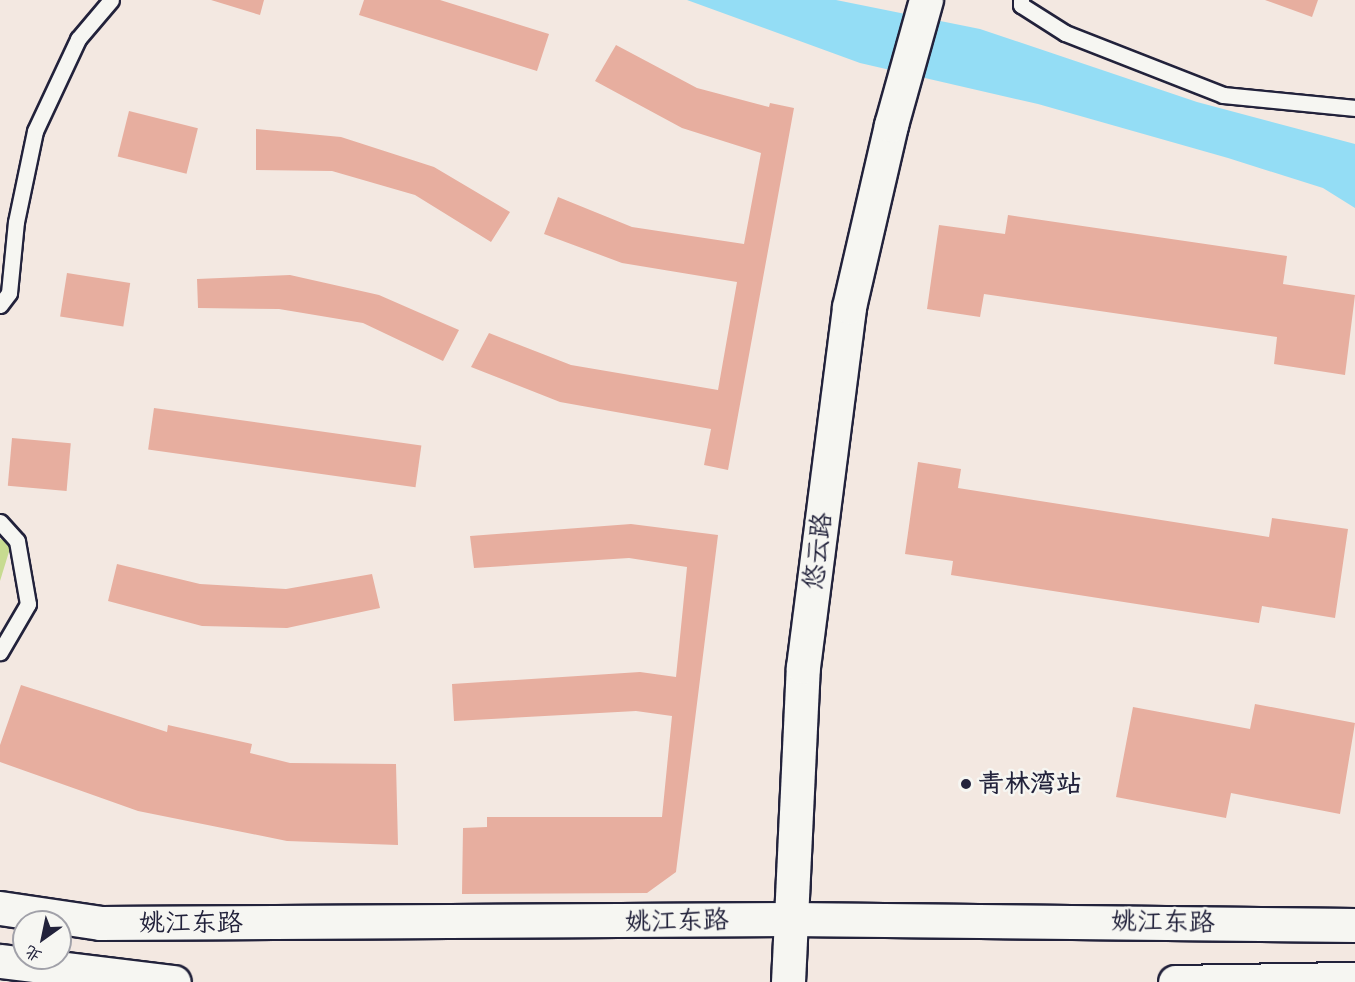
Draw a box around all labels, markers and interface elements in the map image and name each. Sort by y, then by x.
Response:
street label: 悠云路 [798,510,838,592]
place label: 青林湾站 [978,768,1082,800]
marker: 青林湾站 [959,777,973,791]
street label: 姚江东路 [625,904,729,938]
street label: 姚江东路 [1111,905,1215,939]
street label: 姚江东路 [139,907,243,939]
north arrow [12,910,72,970]
text: 北 [21,942,45,966]

